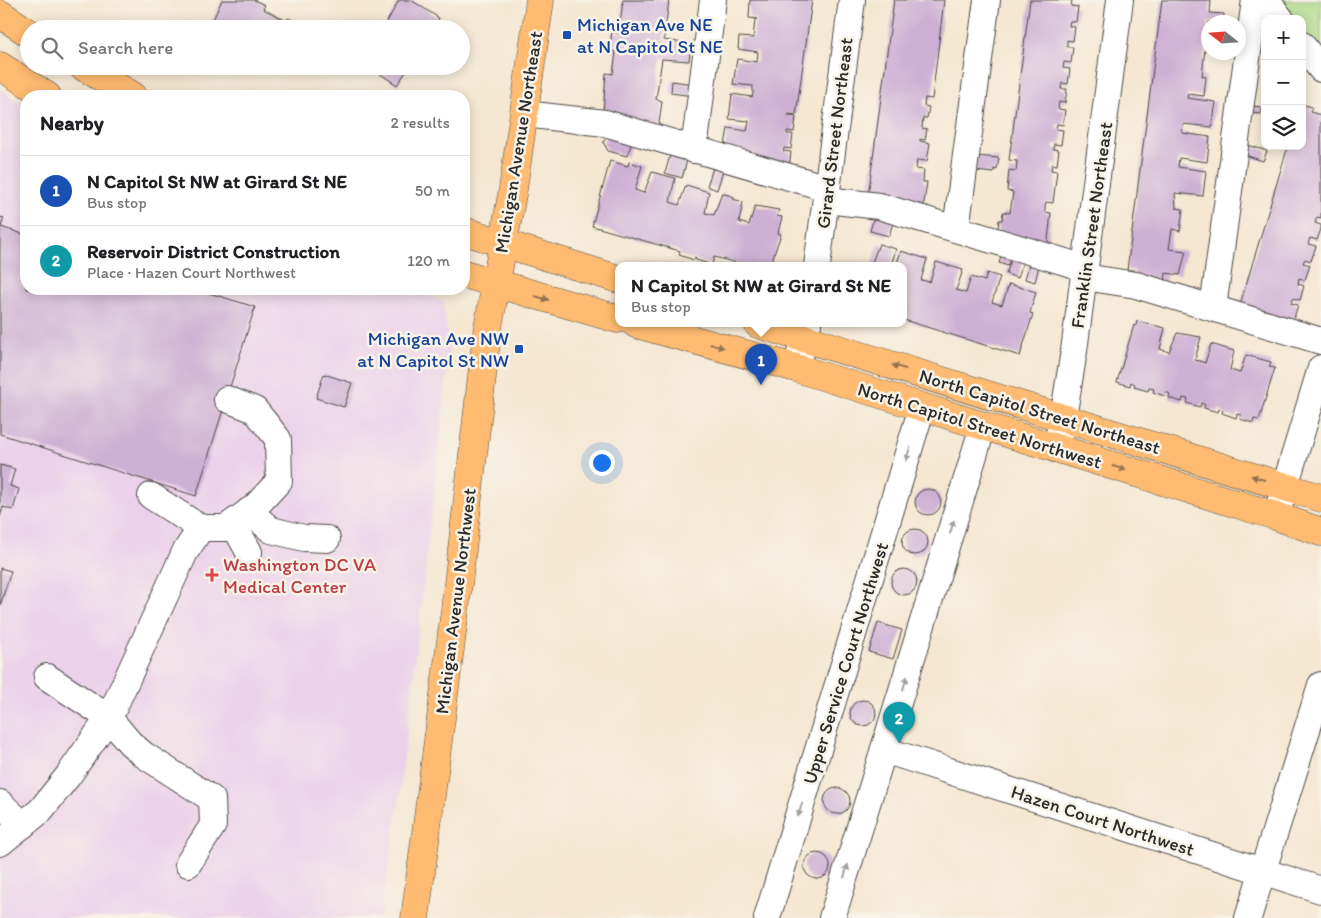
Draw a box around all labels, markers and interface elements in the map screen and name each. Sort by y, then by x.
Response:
place label: Michigan Ave NE at N Capitol St NE [577,13,723,58]
north arrow [1201,15,1246,60]
map controls [1261,15,1306,150]
button: + [1261,15,1306,60]
search box [20,20,470,75]
marker: Michigan Ave NE at N Capitol St NE [561,29,573,41]
street label: Michigan Avenue Northeast [490,30,547,255]
icon: search [38,34,66,62]
text: Search here [78,36,173,59]
street label: Girard Street Northeast [811,36,858,230]
button: − [1261,60,1306,105]
button: layers [1261,105,1306,150]
text: Nearby [40,110,104,135]
text: 2 results [390,113,450,132]
street label: Franklin Street Northeast [1066,120,1117,330]
text: N Capitol St NW at Girard St NE [87,170,347,193]
text: 1 [52,181,60,200]
text: 50 m [415,181,450,200]
text: Bus stop [87,193,147,212]
text: Reservoir District Construction [87,240,340,263]
text: 2 [52,251,60,270]
text: 120 m [407,251,450,270]
popup [615,262,907,327]
text: Place · Hazen Court Northwest [87,263,296,282]
text: N Capitol St NW at Girard St NE [631,274,891,297]
one-way arrow [535,295,550,303]
text: Bus stop [631,297,691,316]
place label: Michigan Ave NW at N Capitol St NW [357,327,509,372]
one-way arrow [710,342,725,350]
marker: Michigan Ave NW at N Capitol St NW [513,343,525,355]
pin: 1 [745,344,777,385]
one-way arrow [892,363,907,371]
street label: North Capitol Street Northeast [917,364,1163,459]
street label: North Capitol Street Northwest [855,377,1105,474]
one-way arrow [904,446,912,461]
your location [589,450,615,476]
one-way arrow [1111,464,1126,472]
one-way arrow [1250,474,1265,482]
street label: Michigan Avenue Northwest [430,487,481,715]
one-way arrow [948,520,956,535]
street label: Upper Service Court Northwest [798,539,893,787]
place label: Washington DC VA Medical Center [223,553,376,598]
marker: Washington DC VA Medical Center [205,568,219,582]
one-way arrow [901,675,909,690]
pin: 2 [883,702,915,743]
street label: Hazen Court Northwest [1008,780,1197,861]
one-way arrow [795,803,803,818]
one-way arrow [843,864,850,879]

